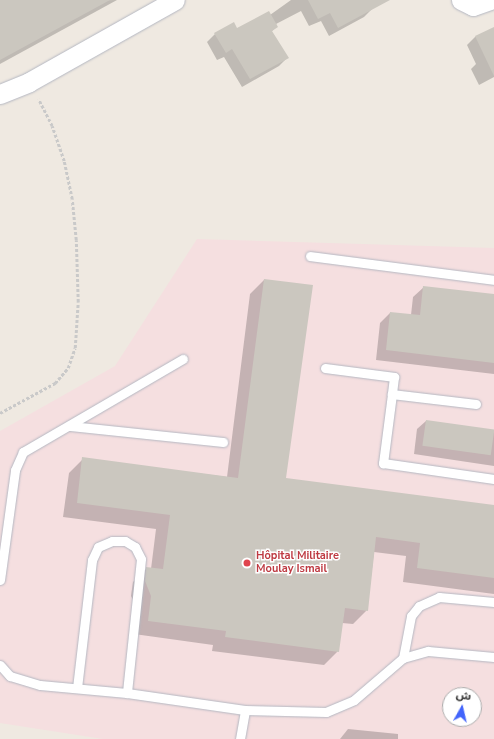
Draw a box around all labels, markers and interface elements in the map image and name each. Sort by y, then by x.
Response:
place label: Hôpital Militaire Moulay Ismail [256,550,339,576]
marker: Hôpital Militaire Moulay Ismail [241,557,253,569]
north arrow [442,687,482,727]
text: ش [455,687,472,704]

